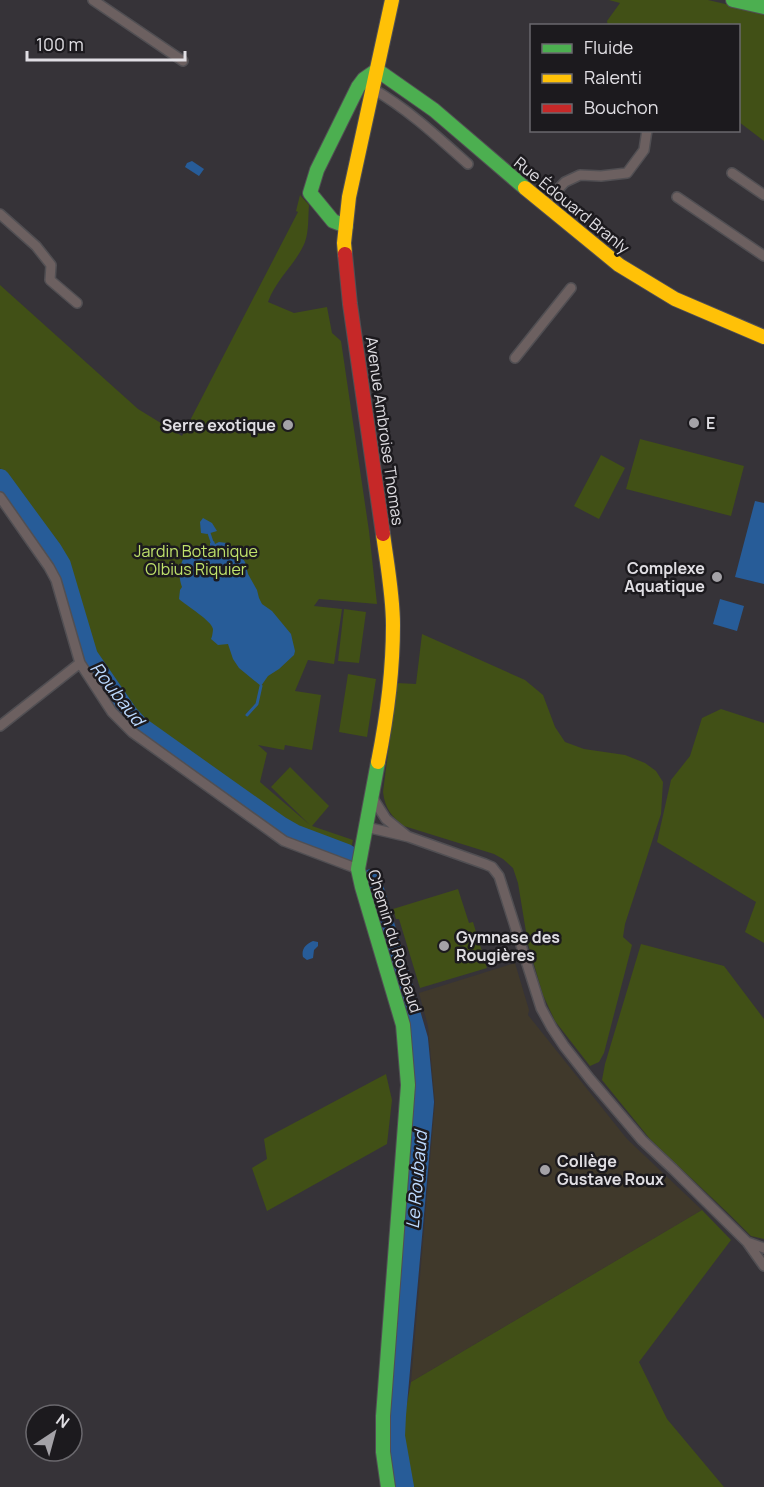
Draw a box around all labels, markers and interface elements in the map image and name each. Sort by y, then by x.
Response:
scale bar [27,24,184,62]
legend [530,24,740,132]
text: 100 m [36,32,84,56]
text: Fluide [584,35,633,59]
text: Ralenti [584,65,642,89]
text: Bouchon [584,95,658,119]
street label: Rue Édouard Branly [510,152,635,259]
street label: Avenue Ambroise Thomas [361,335,409,527]
place label: E [706,412,715,434]
place label: Serre exotique [162,414,276,436]
marker: E [687,416,701,430]
marker: Serre exotique [281,418,295,432]
park label: Jardin Botanique Olbius Riquier [134,540,258,580]
place label: Complexe Aquatique [624,557,705,597]
marker: Complexe Aquatique [710,570,724,584]
water label: Roubaud [85,657,152,732]
street label: Chemin du Roubaud [363,867,427,1015]
place label: Gymnase des Rougières [456,926,560,966]
marker: Gymnase des Rougières [437,939,451,953]
water label: Le Roubaud [400,1128,432,1230]
place label: Collège Gustave Roux [557,1150,664,1190]
marker: Collège Gustave Roux [538,1163,552,1177]
north arrow [24,1403,84,1463]
text: N [52,1409,74,1433]

